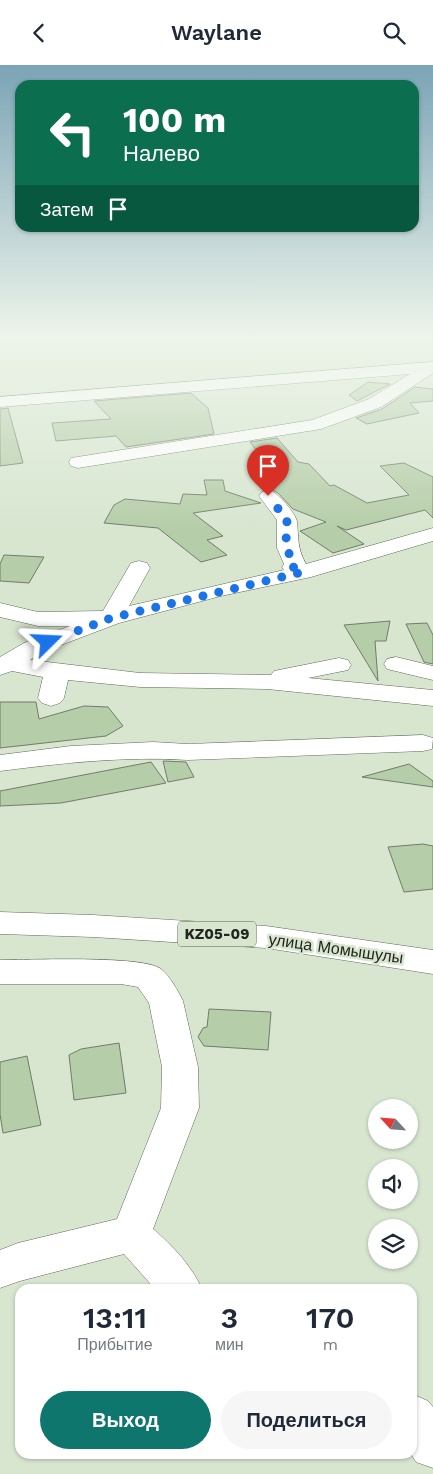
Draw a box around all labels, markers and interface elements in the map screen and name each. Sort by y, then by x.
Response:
icon: back [25,19,53,47]
icon: search [380,19,408,47]
text: Waylane [171,20,262,45]
text: 100 m [123,99,226,141]
icon: left [40,100,105,165]
text: Налево [123,141,200,166]
icon: arrive [104,195,132,223]
text: Затем [40,198,94,221]
pin [247,445,289,496]
icon: arrive [254,452,282,480]
position arrow [21,615,73,667]
road number: KZ05-09 [178,921,256,947]
street label: улица Момышулы [267,930,404,967]
north arrow [368,1099,418,1149]
map controls [368,1099,418,1269]
button: sound [368,1159,418,1209]
button: layers [368,1219,418,1269]
text: 13:11 [83,1300,147,1335]
text: 3 [220,1300,238,1335]
text: 170 [306,1300,355,1335]
text: Прибытие [77,1335,153,1354]
text: мин [215,1335,244,1354]
text: m [323,1335,338,1354]
button: Выход [40,1391,211,1449]
button: Поделиться [221,1391,392,1449]

